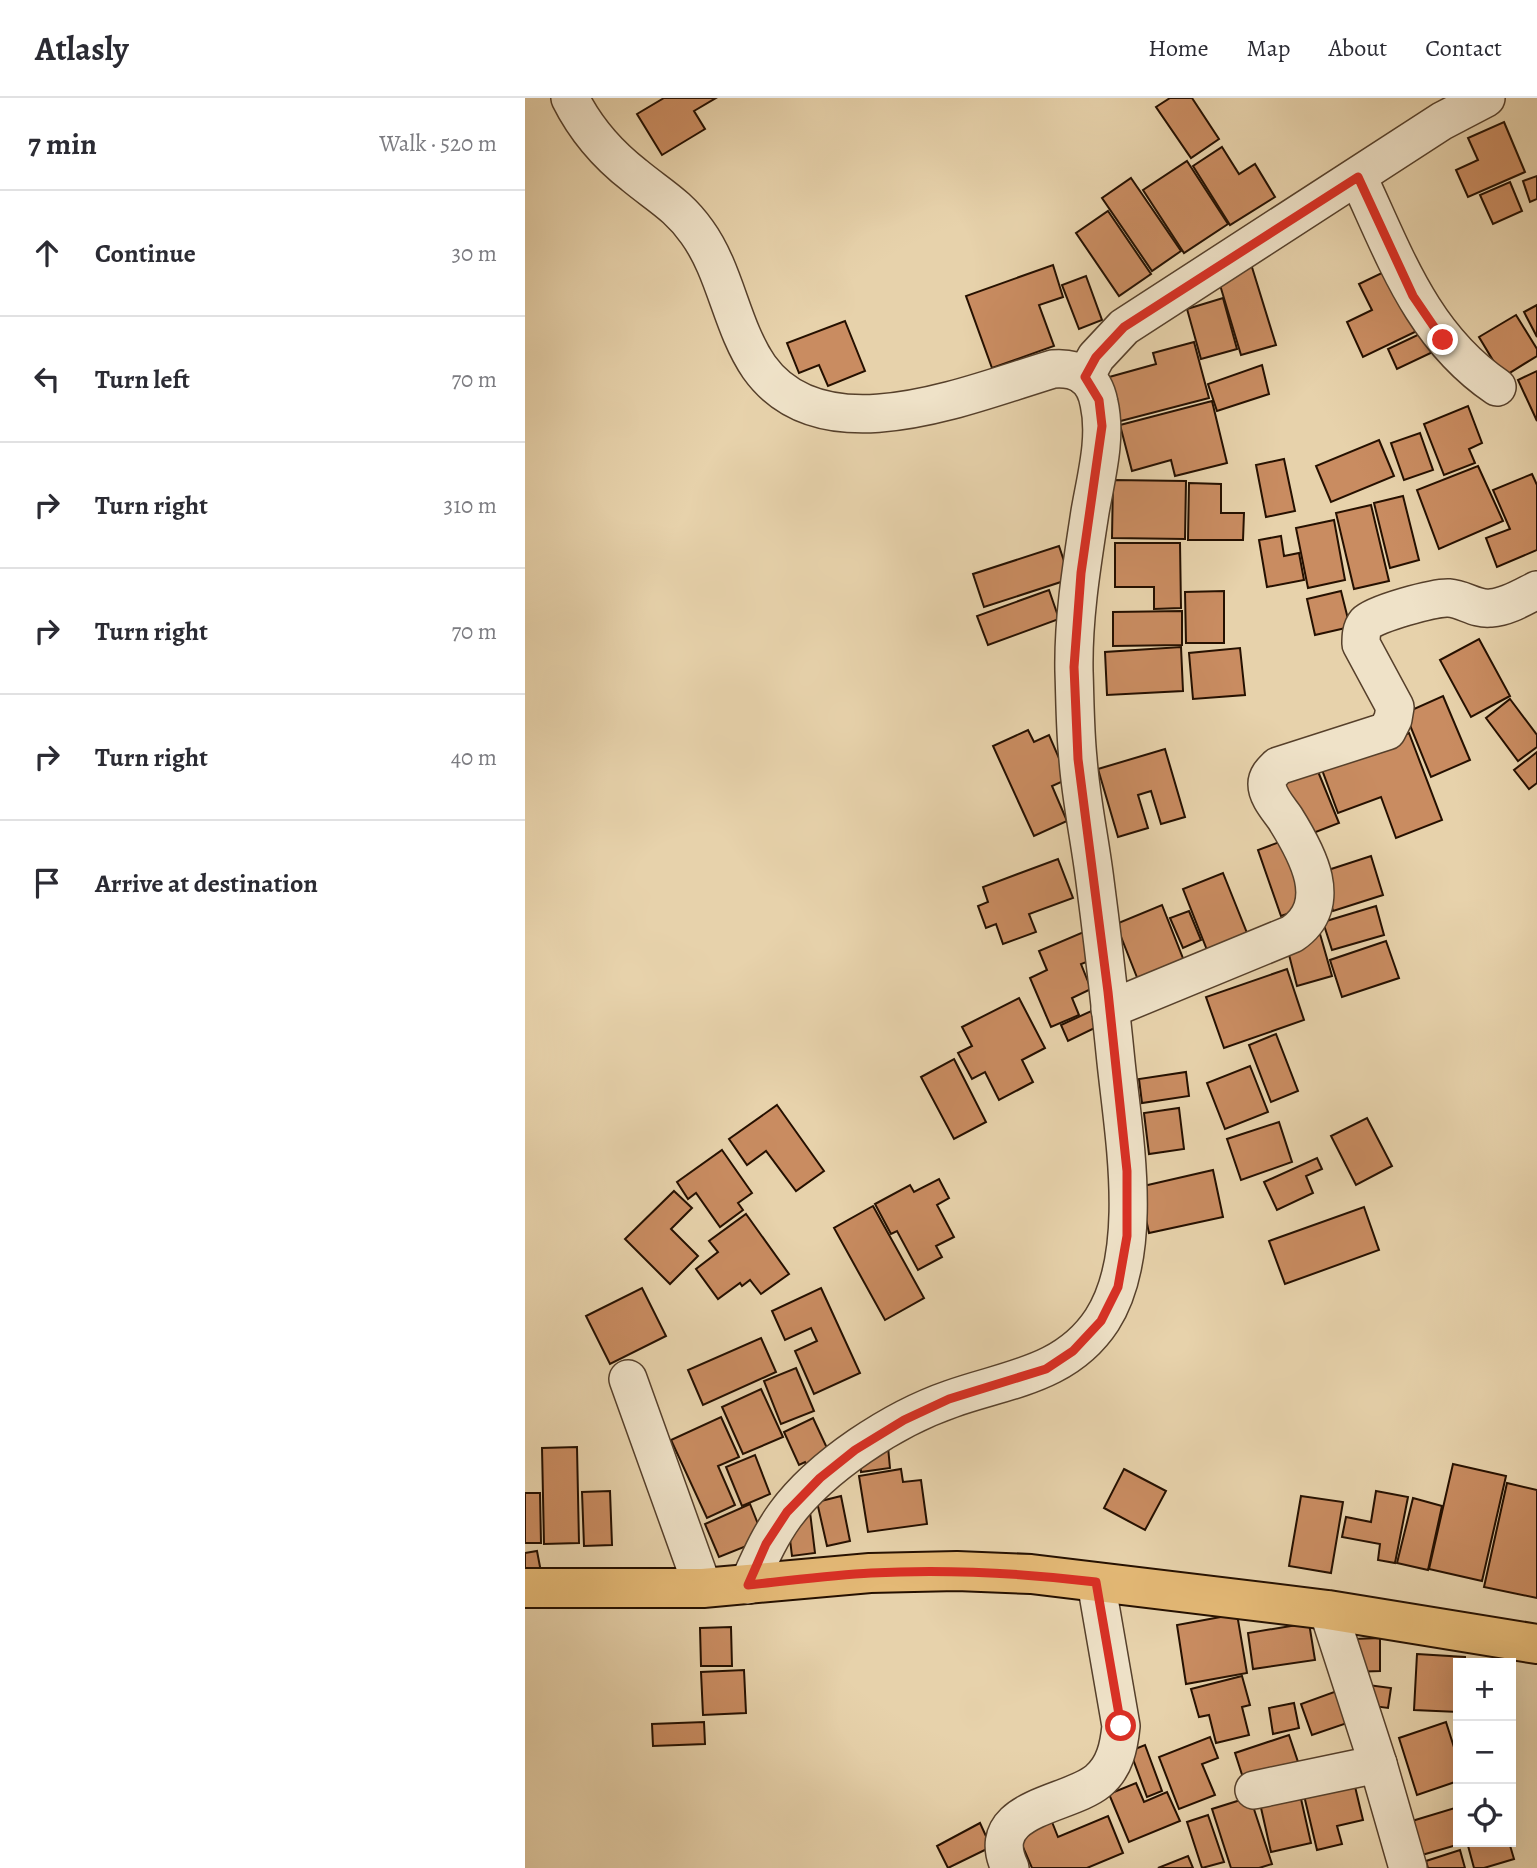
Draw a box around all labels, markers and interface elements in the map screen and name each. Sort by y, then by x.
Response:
text: Atlasly [35,26,129,71]
text: Home [1148,32,1209,64]
text: Map [1247,32,1291,64]
text: About [1329,32,1387,64]
text: Contact [1425,32,1502,64]
text: 7 min [28,124,97,164]
text: Walk · 520 m [379,128,497,159]
icon: ahead [28,234,66,272]
text: Continue [95,236,196,271]
text: 30 m [451,238,497,269]
route end [1427,324,1458,355]
icon: left [28,360,66,398]
text: Turn left [95,362,190,397]
text: 70 m [451,364,497,395]
icon: right [28,486,66,524]
text: Turn right [95,488,208,523]
text: 310 m [444,490,497,521]
icon: right [28,612,66,650]
text: Turn right [95,614,208,649]
text: 70 m [451,616,497,647]
icon: right [28,738,66,776]
text: Turn right [95,740,208,775]
text: 40 m [451,742,497,773]
icon: arrive [28,864,66,902]
text: Arrive at destination [95,866,318,901]
map controls [1453,1658,1516,1847]
button: + [1453,1658,1516,1721]
route start [1105,1710,1136,1741]
button: − [1453,1721,1516,1784]
button: locate [1453,1784,1516,1847]

